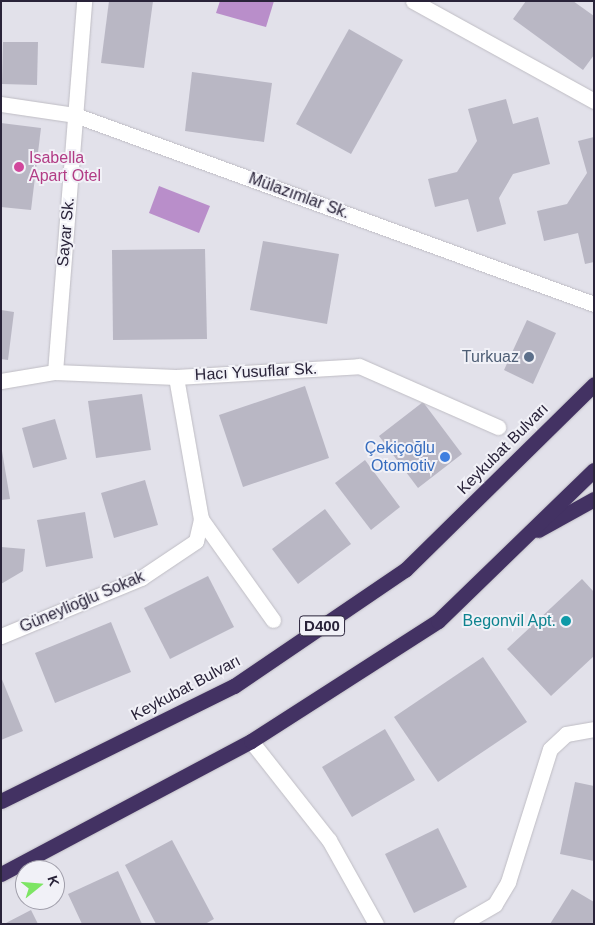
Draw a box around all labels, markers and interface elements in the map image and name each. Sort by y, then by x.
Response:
place label: Isabella Apart Otel [29,148,101,186]
marker: Isabella Apart Otel [13,161,25,173]
street label: Mülazımlar Sk. [246,169,352,223]
street label: Sayar Sk. [53,197,79,267]
place label: Turkuaz [462,347,519,367]
marker: Turkuaz [523,351,535,363]
street label: Hacı Yusuflar Sk. [194,359,318,385]
street label: Keykubat Bulvarı [453,399,553,499]
place label: Çekiçoğlu Otomotiv [365,438,435,476]
marker: Çekiçoğlu Otomotiv [439,451,451,463]
street label: Güneylioğlu Sokak [17,567,147,637]
place label: Begonvil Apt. [462,611,556,631]
road number: D400 [298,614,346,638]
marker: Begonvil Apt. [560,615,572,627]
street label: Keykubat Bulvarı [128,651,244,725]
north arrow [15,860,65,910]
text: K [44,874,63,888]

